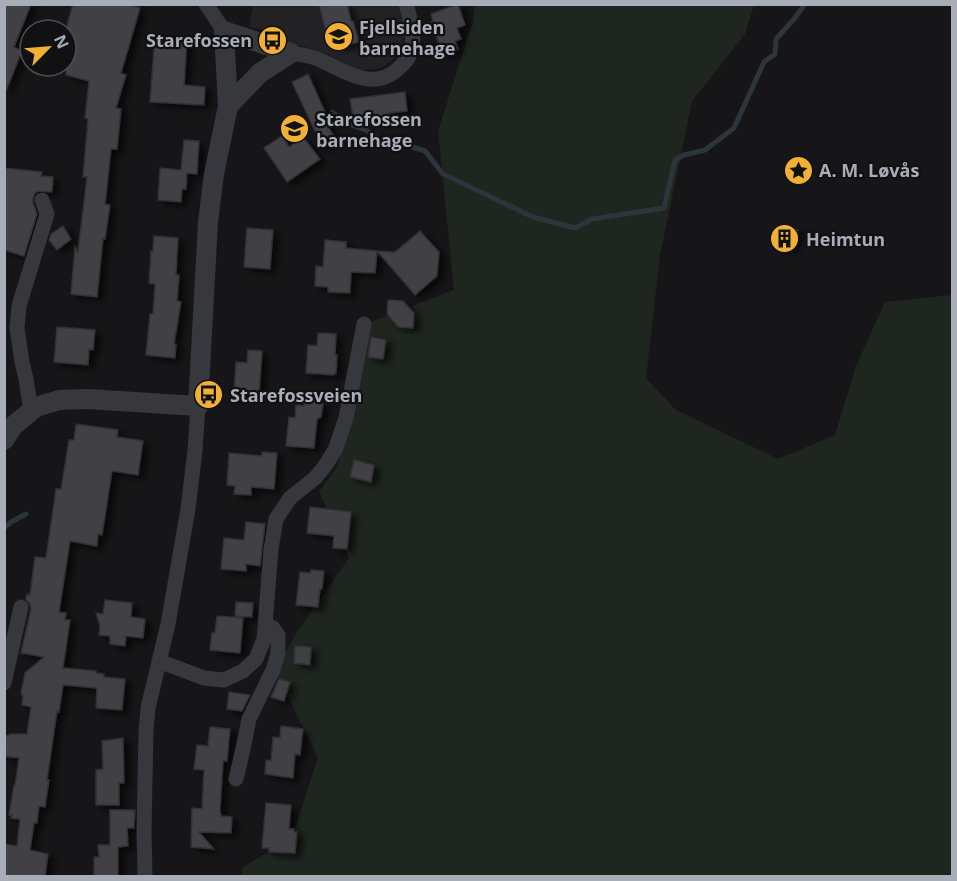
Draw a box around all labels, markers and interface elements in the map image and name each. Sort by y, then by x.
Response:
place label: Fjellsiden barnehage [359,15,455,60]
north arrow [18,18,78,78]
school or university icon: Fjellsiden barnehage [322,21,354,53]
bus stop icon: Starefossen [257,24,289,56]
place label: Starefossen [146,28,252,52]
text: N [49,31,74,52]
place label: Starefossen barnehage [316,107,422,152]
school or university icon: Starefossen barnehage [279,113,311,145]
place icon: A. M. Løvås [782,154,814,186]
place label: A. M. Løvås [819,158,919,182]
building icon: Heimtun [769,223,801,255]
place label: Heimtun [806,227,885,251]
bus stop icon: Starefossveien [193,379,225,411]
place label: Starefossveien [230,383,362,407]

